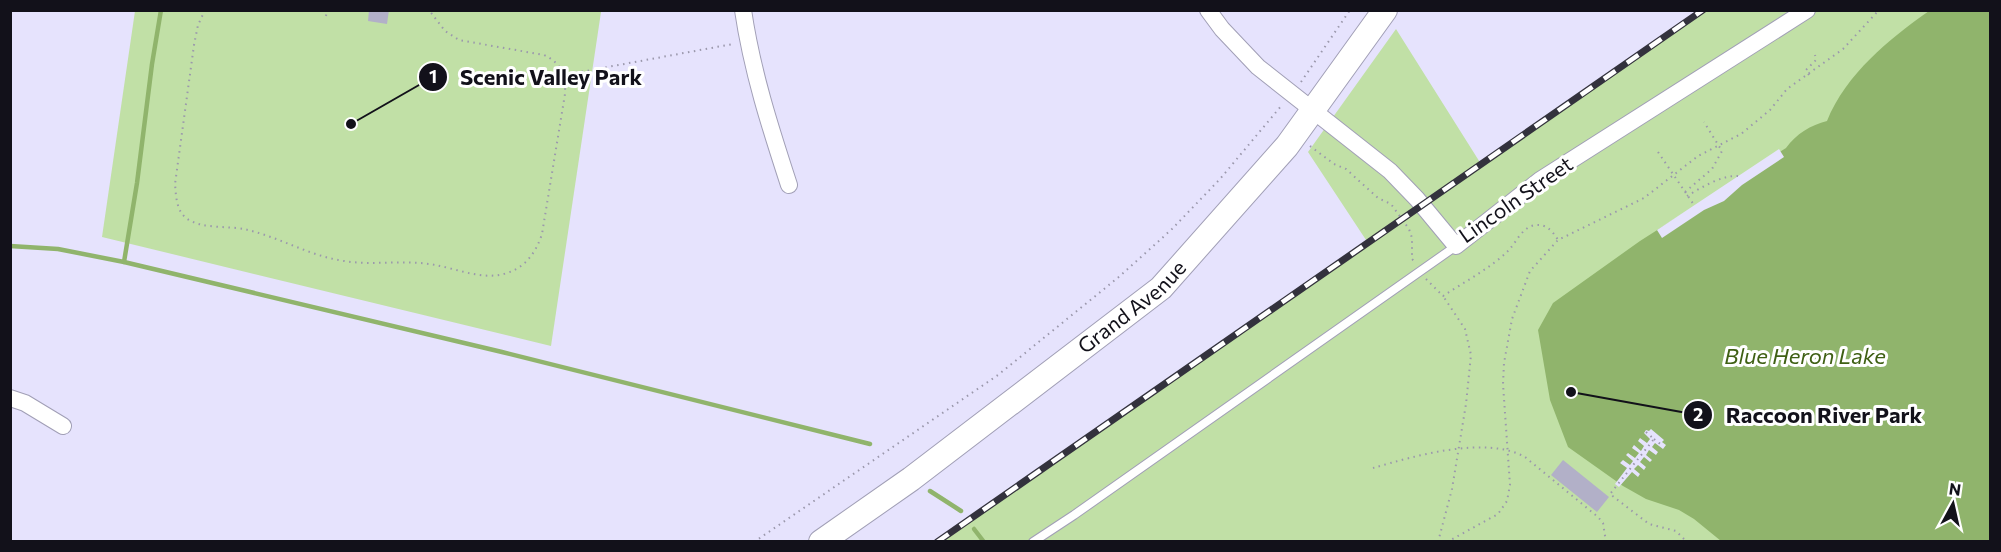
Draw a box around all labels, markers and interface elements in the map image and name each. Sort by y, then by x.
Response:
callout: Scenic Valley Park [418,57,654,97]
text: Scenic Valley Park [460,63,642,90]
text: 1 [429,65,437,87]
street label: Lincoln Street [1453,150,1577,247]
street label: Grand Avenue [1072,255,1190,358]
water label: Blue Heron Lake [1724,342,1886,369]
callout: Raccoon River Park [1683,395,1934,435]
text: Raccoon River Park [1726,401,1923,428]
text: 2 [1693,403,1703,425]
north arrow [1923,474,1983,534]
text: N [1948,478,1962,499]

